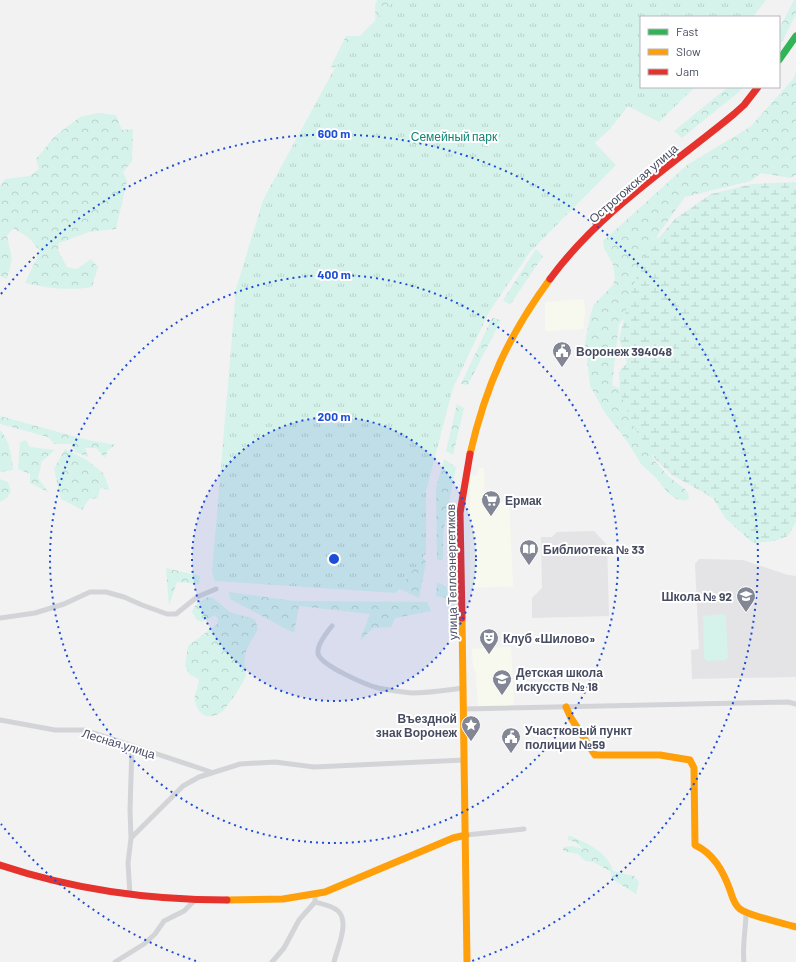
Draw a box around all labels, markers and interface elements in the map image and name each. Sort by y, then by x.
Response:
legend [640,16,780,88]
text: Fast [676,24,699,38]
text: Slow [676,44,701,58]
text: Jam [676,64,699,78]
text: 600 m [318,126,350,140]
park label: Семейный парк [411,129,498,144]
street label: Острогожская улица [586,140,681,226]
text: 400 m [317,267,351,281]
public building icon: Воронеж 394048 [551,340,573,368]
place label: Воронеж 394048 [576,344,673,359]
text: 200 m [318,409,350,423]
supermarket icon: Ермак [480,489,502,517]
place label: Ермак [505,493,543,508]
street label: улица Теплоэнергетиков [443,504,460,640]
library icon: Библиотека № 33 [518,538,540,566]
place label: Библиотека № 33 [543,542,645,556]
centre of rings [327,552,341,566]
school or university icon: Школа № 92 [735,585,757,613]
place label: Школа № 92 [661,589,732,603]
theatre icon: Клуб «Шилово» [478,627,500,655]
place label: Клуб «Шилово» [503,631,595,646]
place label: Детская школа искусств № 18 [516,665,603,694]
school or university icon: Детская школа искусств № 18 [491,668,513,696]
place label: Въездной знак Воронеж [376,711,457,740]
place icon: Въездной знак Воронеж [460,714,482,742]
place label: Участковый пункт полиции №59 [525,723,632,752]
street label: Лесная улица [80,725,158,762]
public building icon: Участковый пункт полиции №59 [500,726,522,754]

